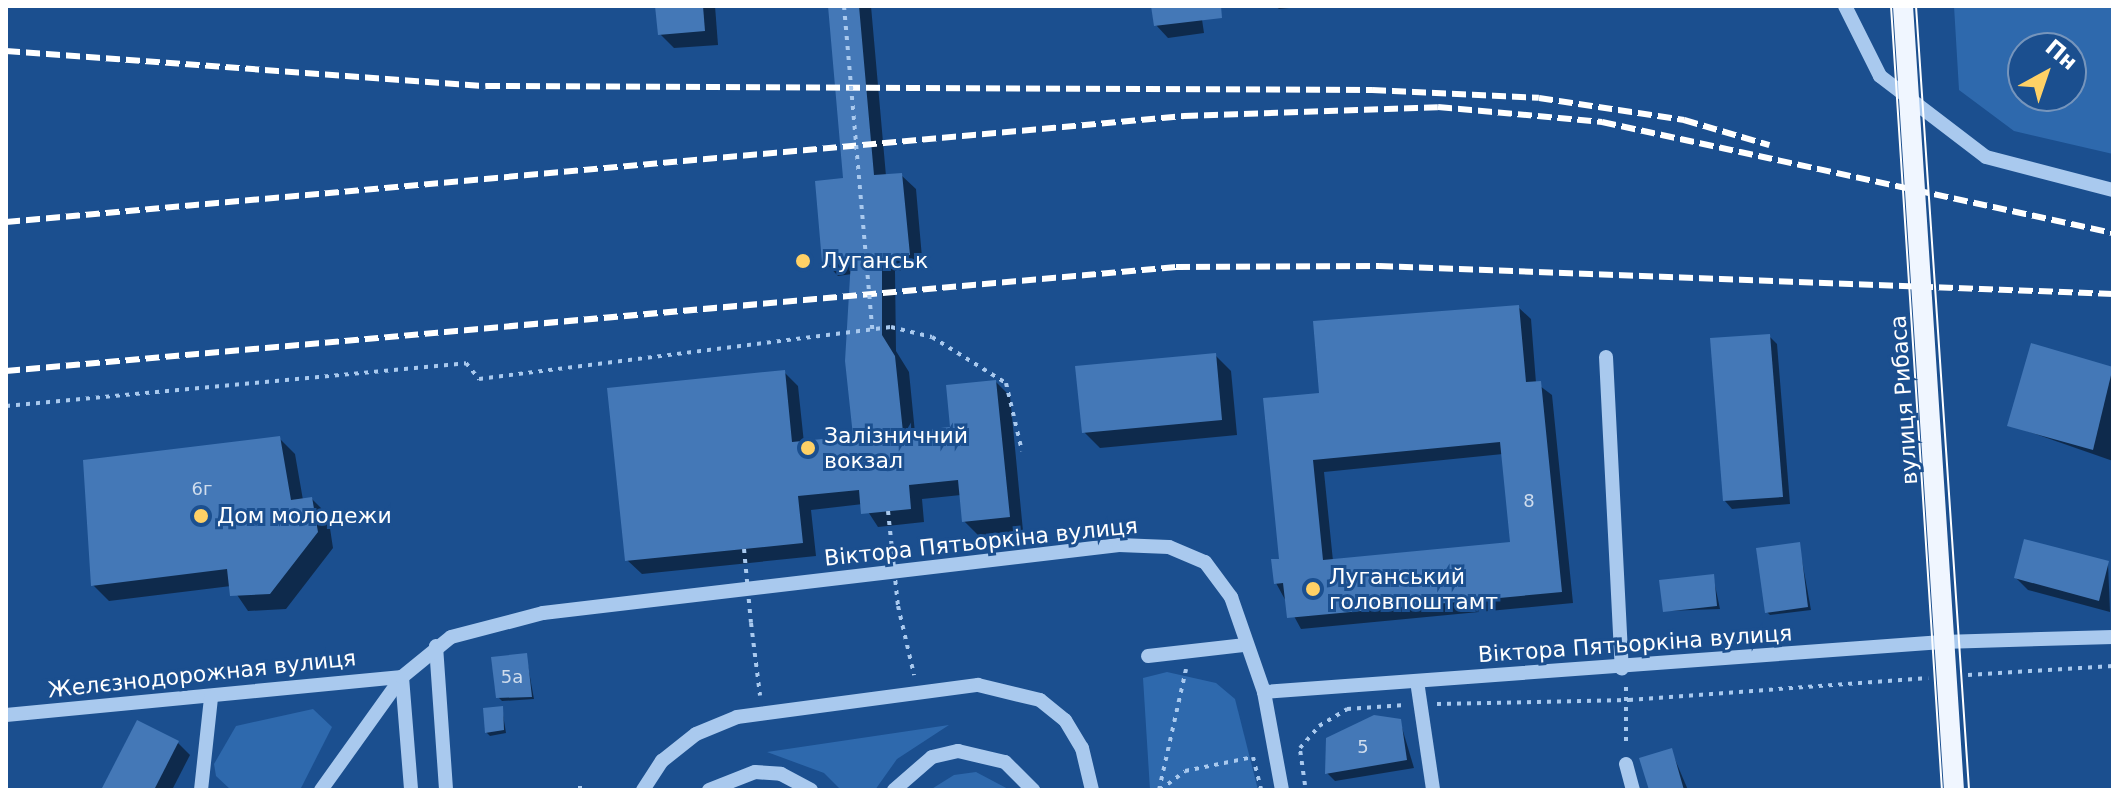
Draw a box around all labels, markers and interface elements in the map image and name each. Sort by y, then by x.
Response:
north arrow [2007,32,2087,112]
text: Пн [2041,34,2082,75]
place label: Луганськ [821,248,928,274]
marker: Луганськ [792,250,814,272]
street label: вулиця Рибаса [1885,314,1923,486]
place label: Залізничний вокзал [824,422,968,474]
marker: Залізничний вокзал [799,439,817,457]
house number: 6г [192,478,212,500]
house number: 8 [1523,490,1535,512]
place label: Дом молодежи [217,503,392,529]
marker: Дом молодежи [192,507,210,525]
street label: Віктора Пятьоркіна вулиця [823,512,1139,572]
place label: Луганський головпоштамт [1329,563,1498,614]
marker: Луганський головпоштамт [1304,580,1322,598]
street label: Віктора Пятьоркіна вулиця [1477,620,1793,668]
street label: Желєзнодорожная вулиця [47,645,357,703]
house number: 5а [501,666,523,688]
house number: 5 [1357,736,1369,758]

